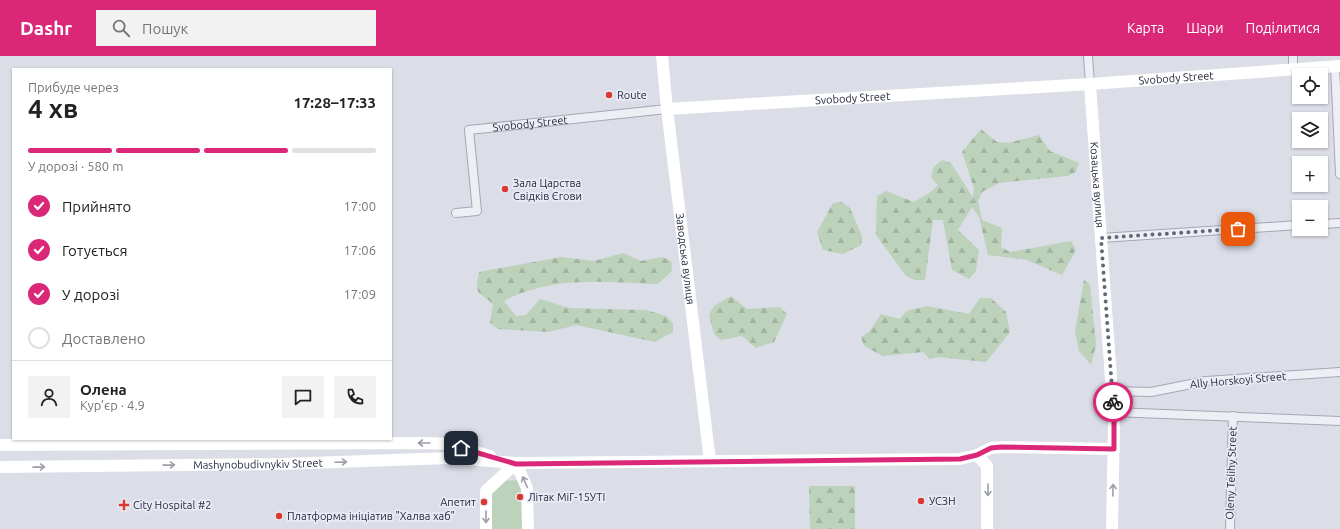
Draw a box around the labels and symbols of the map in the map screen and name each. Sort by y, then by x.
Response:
street label: Svobody Street [1138,69,1215,86]
place label: Route [617,89,647,101]
marker: Route [604,90,614,100]
street label: Svobody Street [815,90,891,106]
street label: Svobody Street [492,114,569,133]
street label: Козацька вулиця [1088,141,1106,228]
place label: Зала Царства Свідків Єгови [513,177,582,202]
marker: Зала Царства Свідків Єгови [500,184,510,194]
street label: Заводська вулиця [674,212,697,305]
pin [1221,212,1255,246]
street label: Ally Horskoyi Street [1189,370,1287,390]
courier [1093,382,1133,422]
street label: Oleny Telihy Street [1223,425,1239,520]
pin [444,431,478,465]
one-way arrow [418,439,431,447]
street label: Mashynobudivnykiv Street [193,456,324,471]
one-way arrow [334,458,347,465]
one-way arrow [162,461,175,469]
one-way arrow [32,463,45,471]
one-way arrow [520,476,528,488]
one-way arrow [984,483,992,496]
one-way arrow [1109,484,1117,497]
place label: Літак МіГ-15УТІ [528,491,605,503]
marker: Літак МіГ-15УТІ [515,492,525,502]
place label: УСЗН [929,495,956,507]
place label: Апетит [440,496,476,508]
marker: УСЗН [916,496,926,506]
marker: Апетит [479,497,489,507]
marker: City Hospital #2 [118,499,130,511]
place label: City Hospital #2 [133,499,211,511]
place label: Платформа ініціатив "Халва хаб" [287,510,455,522]
one-way arrow [482,510,490,523]
marker: Платформа ініціатив "Халва хаб" [274,511,284,521]

